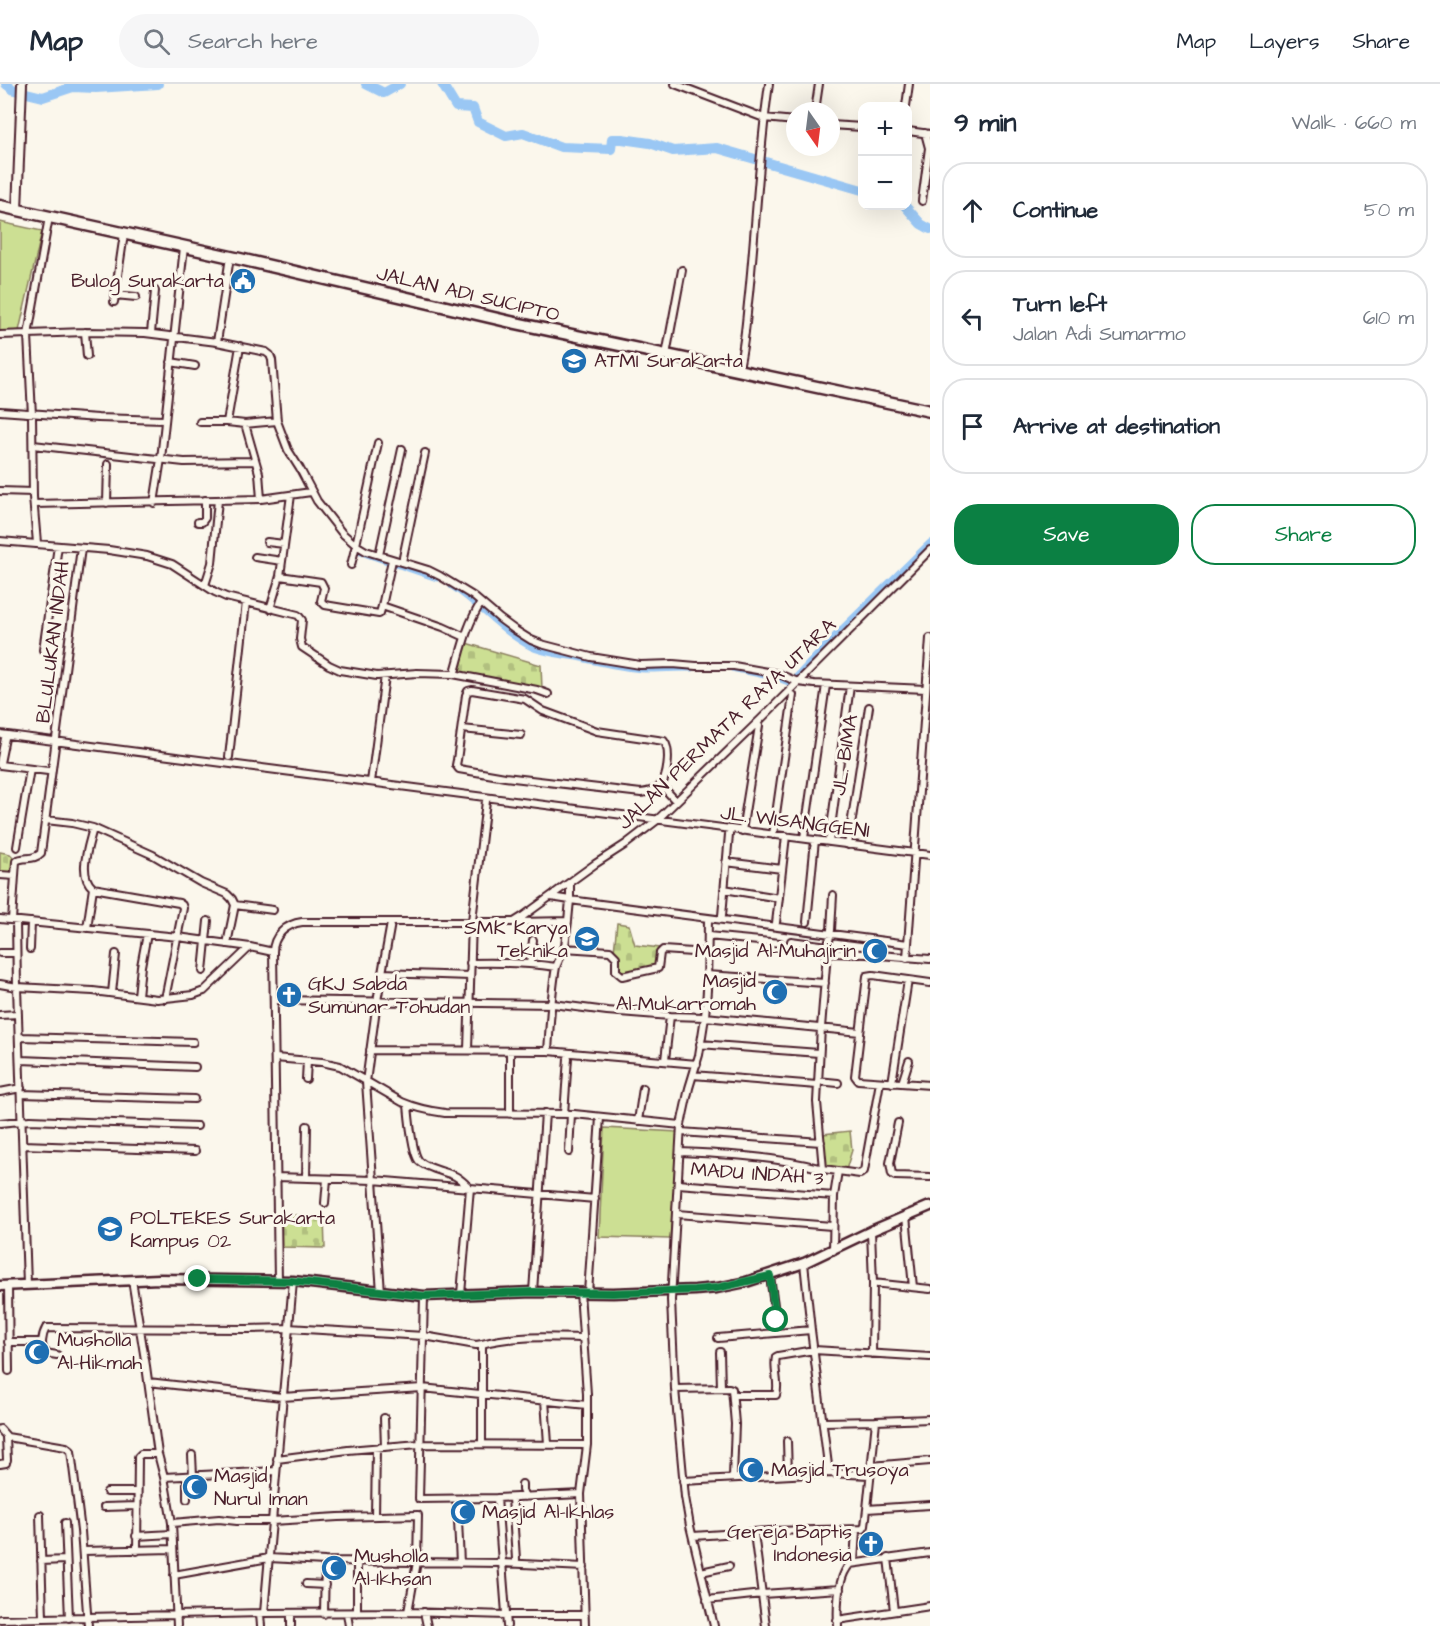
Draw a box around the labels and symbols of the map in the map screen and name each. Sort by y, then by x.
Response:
north arrow [786,102,840,156]
street label: JALAN ADI SUCIPTO [374,259,562,329]
public building icon: Bulog Surakarta [228,266,258,296]
place label: Bulog Surakarta [71,267,224,296]
school or university icon: ATMI Surakarta [559,346,589,376]
place label: ATMI Surakarta [594,347,743,375]
street label: BLULUKAN INDAH [29,559,77,725]
street label: JALAN PERMATA RAYA UTARA [611,612,843,836]
street label: JL. BIMA [825,712,865,798]
street label: JL. WISANGGENI [719,799,871,845]
place label: SMK Karya Teknika [464,914,568,965]
school or university icon: SMK Karya Teknika [572,924,602,954]
mosque icon: Masjid Al-Muhajirin [860,936,890,966]
place label: Masjid Al-Muhajirin [695,937,856,965]
place label: Masjid Al-Mukarromah [616,967,756,1018]
place label: GKJ Sabda Sumunar Tohudan [308,970,470,1021]
mosque icon: Masjid Al-Mukarromah [760,977,790,1007]
church icon: GKJ Sabda Sumunar Tohudan [274,980,304,1010]
street label: MADU INDAH 3 [690,1155,824,1193]
place label: POLTEKES Surakarta Kampus 02 [130,1204,335,1255]
school or university icon: POLTEKES Surakarta Kampus 02 [95,1214,125,1244]
route end [184,1265,210,1291]
route start [762,1306,788,1332]
place label: Musholla Al-Hikmah [57,1326,142,1377]
mosque icon: Musholla Al-Hikmah [22,1337,52,1367]
mosque icon: Masjid Trusoya [736,1455,766,1485]
place label: Masjid Trusoya [771,1456,909,1485]
place label: Masjid Nurul Iman [214,1462,308,1513]
mosque icon: Masjid Nurul Iman [180,1472,210,1502]
mosque icon: Masjid Al-Ikhlas [448,1497,478,1527]
place label: Masjid Al-Ikhlas [482,1498,614,1526]
place label: Gereja Baptis Indonesia [727,1518,852,1569]
church icon: Gereja Baptis Indonesia [856,1529,886,1559]
place label: Musholla Al-Ikhsan [354,1542,432,1593]
mosque icon: Musholla Al-Ikhsan [319,1553,349,1583]

